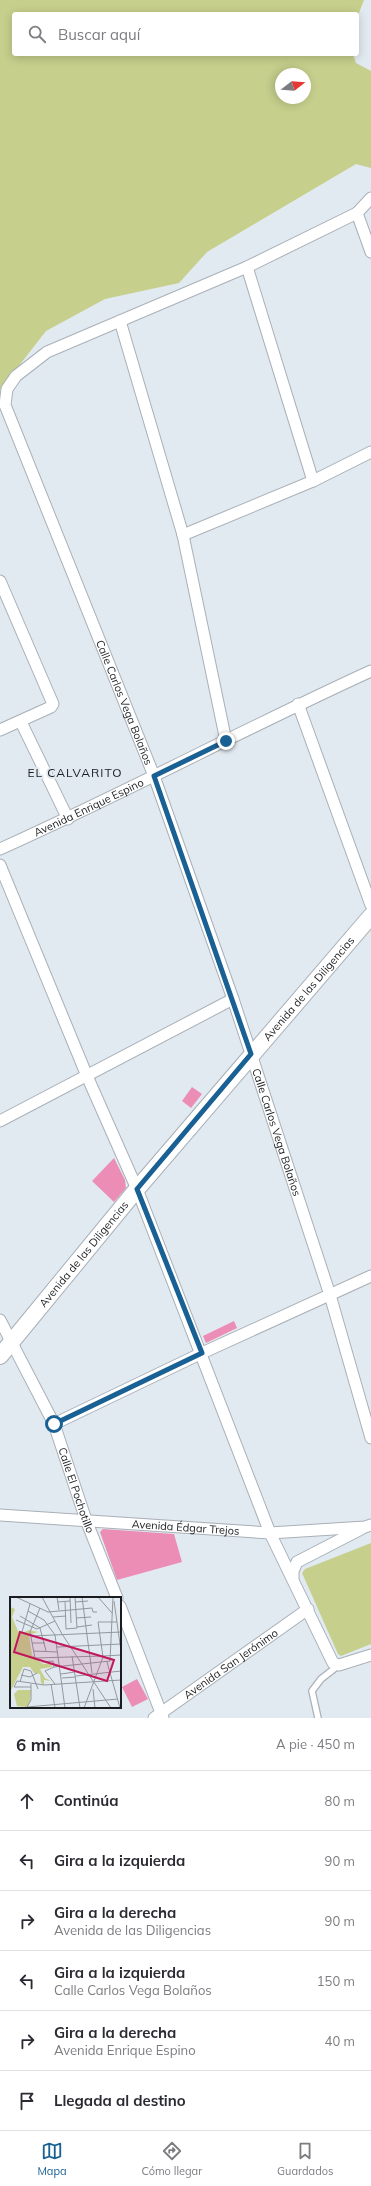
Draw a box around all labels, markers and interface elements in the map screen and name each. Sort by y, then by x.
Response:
search box [12,12,359,56]
icon: search [26,23,48,45]
text: Buscar aquí [58,25,140,44]
north arrow [275,68,311,104]
street label: Calle Carlos Vega Bolaños [93,638,156,767]
route end [217,732,235,750]
district label: EL CALVARITO [28,765,122,780]
street label: Avenida Enrique Espino [32,775,146,840]
street label: Avenida de las Diligencias [260,933,357,1044]
street label: Calle Carlos Vega Bolaños [249,1066,304,1198]
street label: Avenida de las Diligencias [36,1198,131,1310]
route start [45,1415,63,1433]
street label: Calle El Pochotillo [55,1446,97,1535]
street label: Avenida Édgar Trejos [131,1517,240,1538]
inset map [10,1597,121,1708]
street label: Avenida San Jerónimo [181,1626,281,1702]
text: 6 min [16,1734,61,1755]
text: A pie · 450 m [276,1736,355,1752]
icon: ahead [16,1790,38,1812]
text: Continúa [54,1791,119,1810]
text: 80 m [325,1793,355,1809]
icon: left [16,1850,38,1872]
text: Gira a la izquierda [54,1851,185,1870]
text: 90 m [325,1853,355,1869]
text: Gira a la derecha [54,1903,176,1922]
icon: right [16,1910,38,1932]
text: 90 m [325,1913,355,1929]
text: Avenida de las Diligencias [54,1922,211,1938]
text: Gira a la izquierda [54,1963,185,1982]
icon: left [16,1970,38,1992]
text: 150 m [317,1973,355,1989]
text: Calle Carlos Vega Bolaños [54,1982,212,1998]
text: Gira a la derecha [54,2023,176,2042]
icon: right [16,2030,38,2052]
text: 40 m [325,2033,355,2049]
text: Avenida Enrique Espino [54,2042,196,2058]
icon: arrive [16,2090,38,2112]
text: Llegada al destino [54,2091,186,2110]
tab: Mapa [37,2140,67,2178]
tab: Cómo llegar [142,2140,202,2178]
tab: Guardados [277,2140,334,2178]

